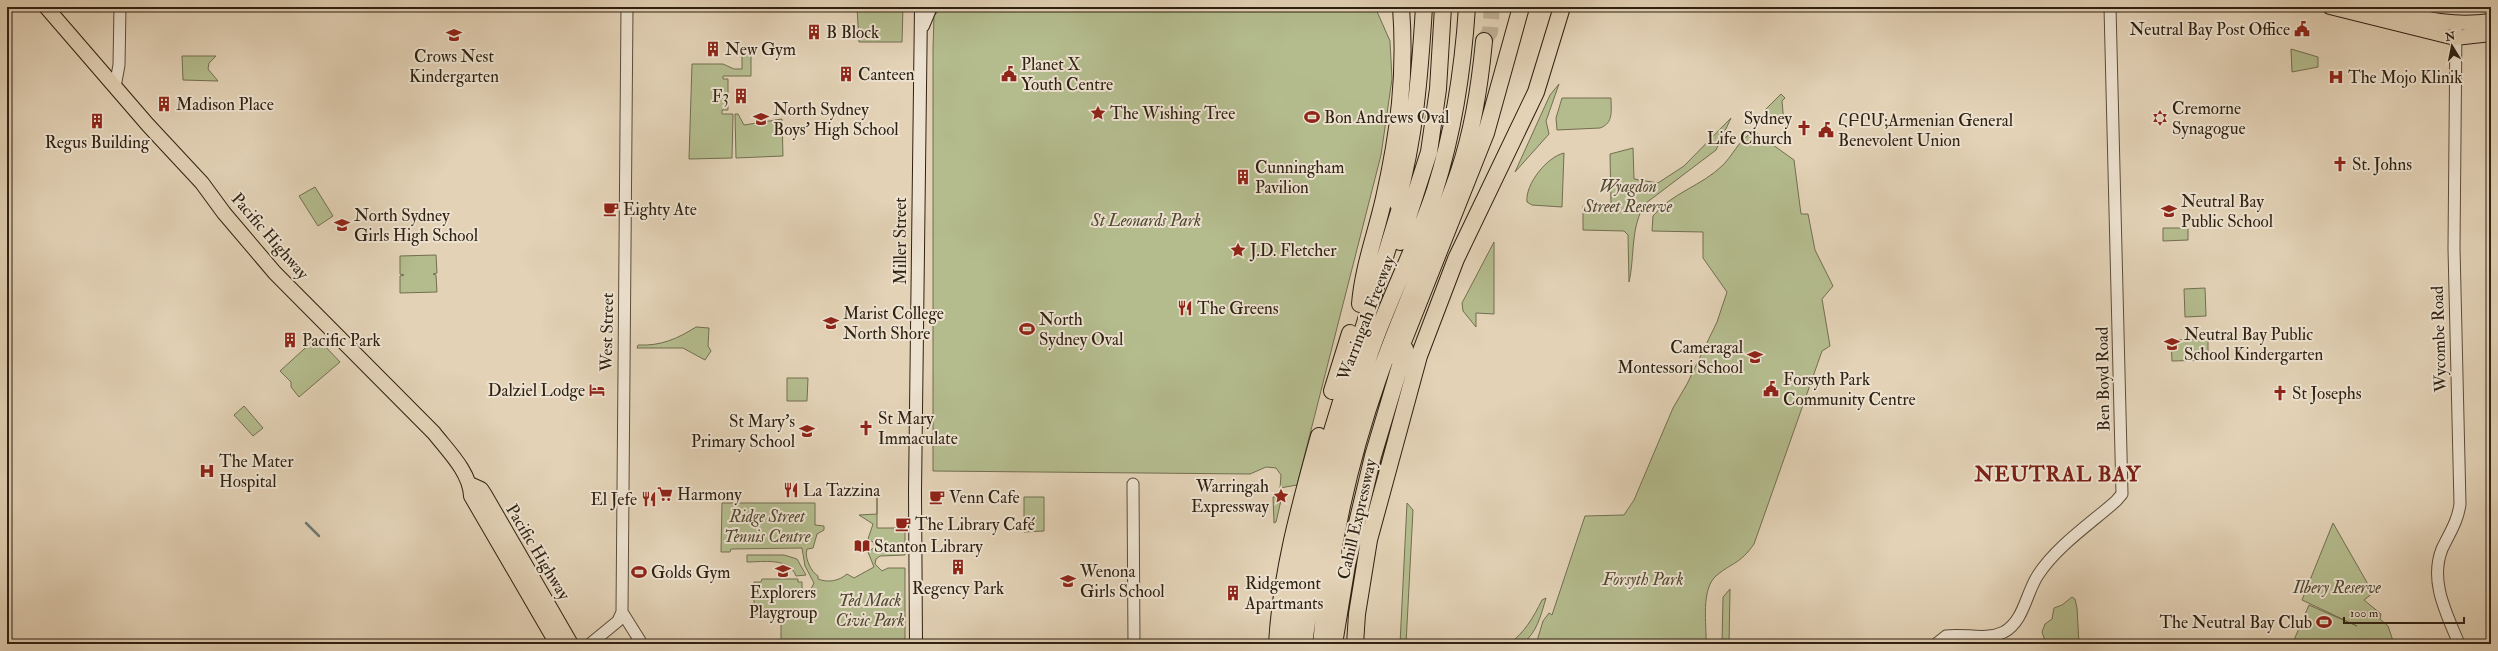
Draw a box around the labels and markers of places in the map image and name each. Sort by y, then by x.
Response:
place label: Neutral Bay Post Office [2129,19,2290,41]
public building icon: Neutral Bay Post Office [2293,20,2311,38]
place label: B Block [826,22,879,43]
building icon: B Block [805,23,823,41]
school or university icon: Crows Nest Kindergarten [445,26,463,44]
place label: New Gym [725,39,796,61]
building icon: New Gym [704,40,722,58]
place label: Crows Nest Kindergarten [409,46,499,87]
place label: Planet X Youth Centre [1021,54,1113,95]
place label: Canteen [858,64,915,85]
building icon: Canteen [837,65,855,83]
public building icon: Planet X Youth Centre [1000,65,1018,83]
place label: The Mojo Klinik [2348,67,2462,88]
hospital icon: The Mojo Klinik [2327,68,2345,86]
place label: F3 [712,86,729,107]
building icon: F3 [732,87,750,105]
place label: Madison Place [176,94,274,115]
building icon: Madison Place [155,95,173,113]
place label: Cremorne Synagogue [2172,98,2246,140]
place label: North Sydney Boys' High School [773,99,899,141]
place label: The Wishing Tree [1110,103,1235,124]
place icon: The Wishing Tree [1089,104,1107,122]
place label: Bon Andrews Oval [1324,107,1450,128]
sports icon: Bon Andrews Oval [1303,108,1321,126]
place label: Sydney Life Church [1707,108,1793,149]
synagogue icon: Cremorne Synagogue [2151,109,2169,127]
school or university icon: North Sydney Boys' High School [752,110,770,128]
place label: ՀԲԸՄ;Armenian General Benevolent Union [1838,110,2014,151]
building icon: Regus Building [88,112,106,130]
church icon: Sydney Life Church [1795,119,1813,137]
public building icon: ՀԲԸՄ;Armenian General Benevolent Union [1817,121,1835,139]
place label: Regus Building [45,132,150,153]
place label: St. Johns [2352,154,2412,176]
church icon: St. Johns [2331,155,2349,173]
place label: Cunningham Pavilion [1255,157,1344,198]
building icon: Cunningham Pavilion [1234,168,1252,186]
place label: Neutral Bay Public School [2181,191,2274,232]
place label: Eighty Ate [623,199,697,221]
cafe icon: Eighty Ate [602,200,620,218]
school or university icon: Neutral Bay Public School [2160,202,2178,220]
place label: North Sydney Girls High School [354,205,479,246]
school or university icon: North Sydney Girls High School [333,216,351,234]
place label: J.D. Fletcher [1249,240,1337,262]
place icon: J.D. Fletcher [1229,241,1247,259]
place label: The Greens [1197,298,1279,319]
restaurant icon: The Greens [1176,299,1194,317]
place label: Marist College North Shore [843,303,944,344]
place label: North Sydney Oval [1039,309,1124,351]
school or university icon: Marist College North Shore [822,314,840,332]
sports icon: North Sydney Oval [1018,320,1036,338]
place label: Neutral Bay Public School Kindergarten [2184,324,2324,365]
place label: Pacific Park [302,330,381,351]
building icon: Pacific Park [281,331,299,349]
school or university icon: Neutral Bay Public School Kindergarten [2163,335,2181,353]
place label: Cameragal Montessori School [1617,337,1744,378]
school or university icon: Cameragal Montessori School [1746,348,1764,366]
place label: Forsyth Park Community Centre [1783,369,1916,411]
place label: Dalziel Lodge [488,380,585,401]
public building icon: Forsyth Park Community Centre [1762,380,1780,398]
hotel icon: Dalziel Lodge [588,381,606,399]
place label: St Josephs [2292,383,2362,405]
church icon: St Josephs [2271,384,2289,402]
place label: St Mary Immaculate [878,408,958,449]
place label: St Mary's Primary School [691,411,796,453]
church icon: St Mary Immaculate [857,419,875,437]
school or university icon: St Mary's Primary School [798,422,816,440]
place label: The Mater Hospital [219,451,294,493]
hospital icon: The Mater Hospital [198,462,216,480]
place label: Warringah Expressway [1191,476,1270,518]
place label: La Tazzina [803,480,881,501]
restaurant icon: La Tazzina [782,481,800,499]
place label: Harmony [677,484,742,506]
supermarket icon: Harmony [656,485,674,503]
place label: Venn Cafe [949,487,1020,508]
place icon: Warringah Expressway [1272,487,1290,505]
cafe icon: Venn Cafe [928,488,946,506]
place label: El Jefe [591,489,637,511]
restaurant icon: El Jefe [640,490,658,508]
place label: The Library Café [915,514,1036,536]
cafe icon: The Library Café [894,515,912,533]
place label: Stanton Library [874,536,983,558]
library icon: Stanton Library [853,537,871,555]
building icon: Regency Park [949,558,967,576]
place label: Wenona Girls School [1079,561,1165,602]
place label: Golds Gym [651,562,730,584]
school or university icon: Explorers Playgroup [774,562,792,580]
sports icon: Golds Gym [630,563,648,581]
school or university icon: Wenona Girls School [1059,572,1077,590]
place label: Ridgemont Apartmants [1244,573,1324,615]
place label: Regency Park [912,578,1004,600]
place label: Explorers Playgroup [749,582,818,624]
building icon: Ridgemont Apartmants [1224,584,1242,602]
place label: The Neutral Bay Club [2159,612,2312,634]
sports icon: The Neutral Bay Club [2315,613,2333,631]

